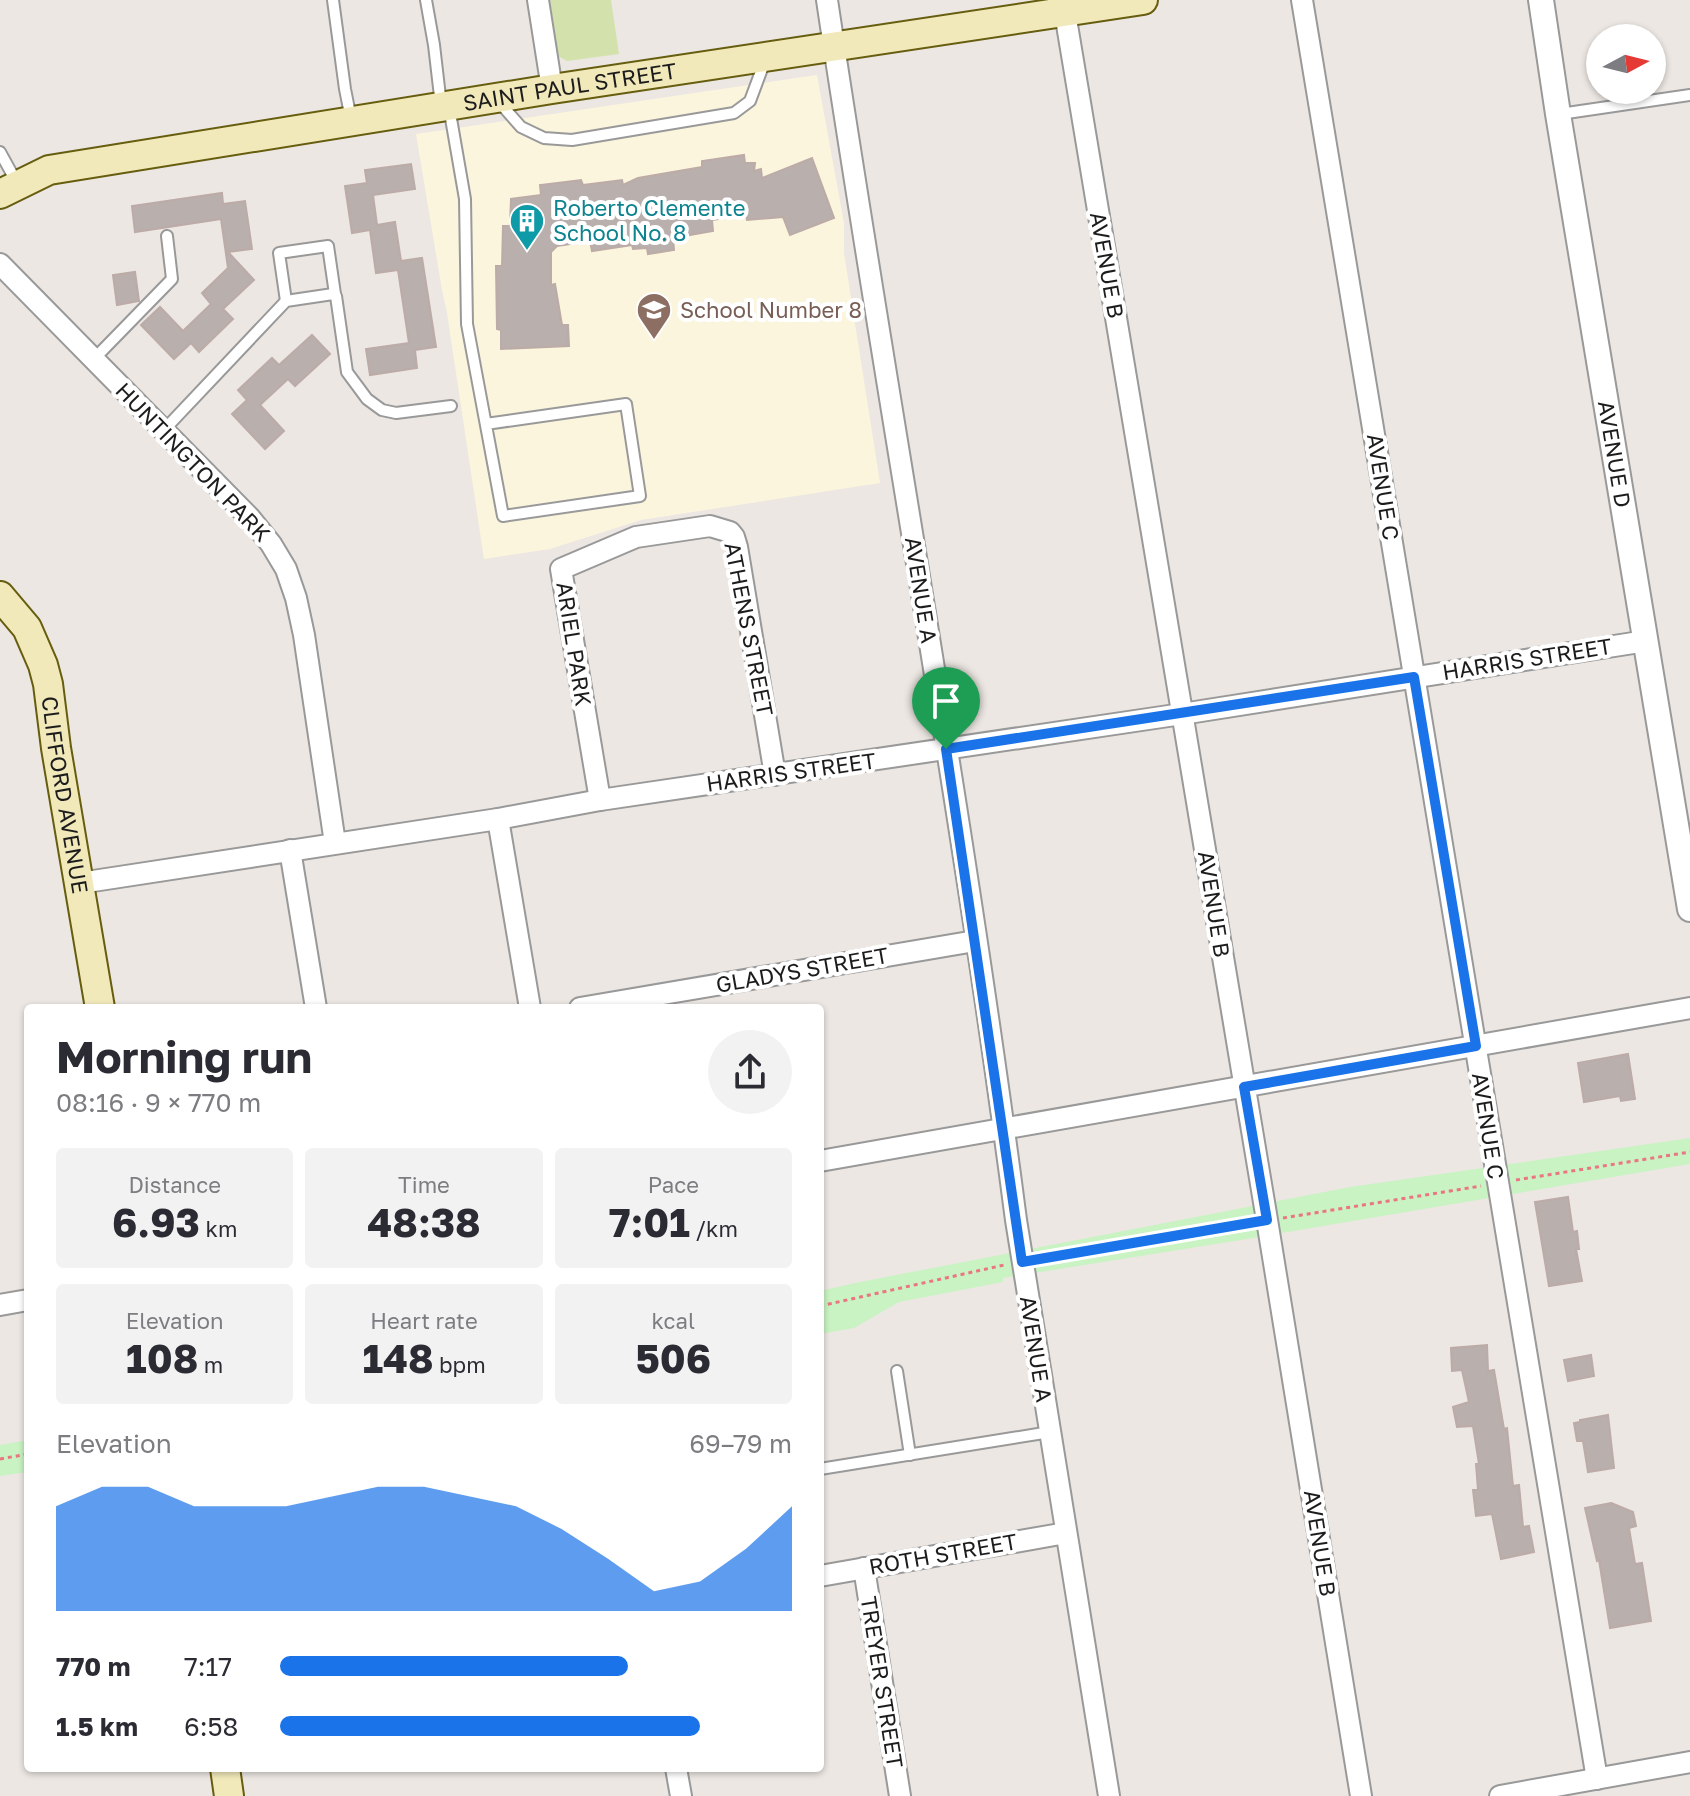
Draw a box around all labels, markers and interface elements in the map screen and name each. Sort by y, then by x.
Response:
north arrow [1586,24,1666,104]
map controls [1586,24,1666,104]
street label: SAINT PAUL STREET [461,56,679,116]
place label: Roberto Clemente School No. 8 [553,194,745,246]
building icon: Roberto Clemente School No. 8 [508,202,546,252]
street label: AVENUE B [1085,210,1130,320]
school or university icon: School Number 8 [635,291,673,341]
place label: School Number 8 [680,296,862,323]
street label: HUNTINGTON PARK [110,376,276,547]
street label: AVENUE D [1593,398,1637,510]
street label: AVENUE C [1362,432,1405,542]
street label: AVENUE A [900,535,943,645]
street label: ATHENS STREET [719,540,780,718]
street label: ARIEL PARK [551,580,598,708]
street label: HARRIS STREET [1440,632,1614,685]
pin [912,667,980,749]
icon: arrive [924,679,968,723]
street label: CLIFFORD AVENUE [37,694,94,896]
street label: HARRIS STREET [704,746,878,797]
street label: AVENUE B [1193,849,1236,959]
street label: GLADYS STREET [714,941,891,998]
text: Morning run [56,1030,312,1083]
button: share [708,1030,792,1114]
street label: AVENUE C [1467,1071,1510,1181]
text: 08:16 · 9 × 770 m [56,1087,261,1118]
text: Distance [128,1171,221,1198]
text: Time [398,1171,450,1198]
text: Pace [648,1171,699,1198]
text: 6.93 [112,1198,200,1246]
text: 48:38 [367,1198,481,1246]
text: 7:01 [609,1198,690,1246]
text: km [200,1215,237,1242]
text: /km [690,1215,738,1242]
street label: AVENUE A [1015,1294,1058,1404]
text: Elevation [126,1307,224,1334]
text: Heart rate [370,1307,478,1334]
text: kcal [652,1307,695,1334]
text: 108 [126,1334,198,1382]
text: 148 [362,1334,434,1382]
text: 506 [635,1334,711,1382]
text: m [198,1351,223,1378]
text: bpm [434,1351,486,1378]
text: Elevation [56,1428,172,1459]
text: 69–79 m [689,1428,792,1459]
street label: AVENUE B [1299,1488,1342,1598]
street label: ROTH STREET [867,1527,1019,1580]
street label: TREYER STREET [856,1594,909,1770]
text: 770 m [56,1651,131,1682]
text: 7:17 [184,1651,232,1682]
text: 1.5 km [56,1711,138,1742]
text: 6:58 [184,1711,238,1742]

